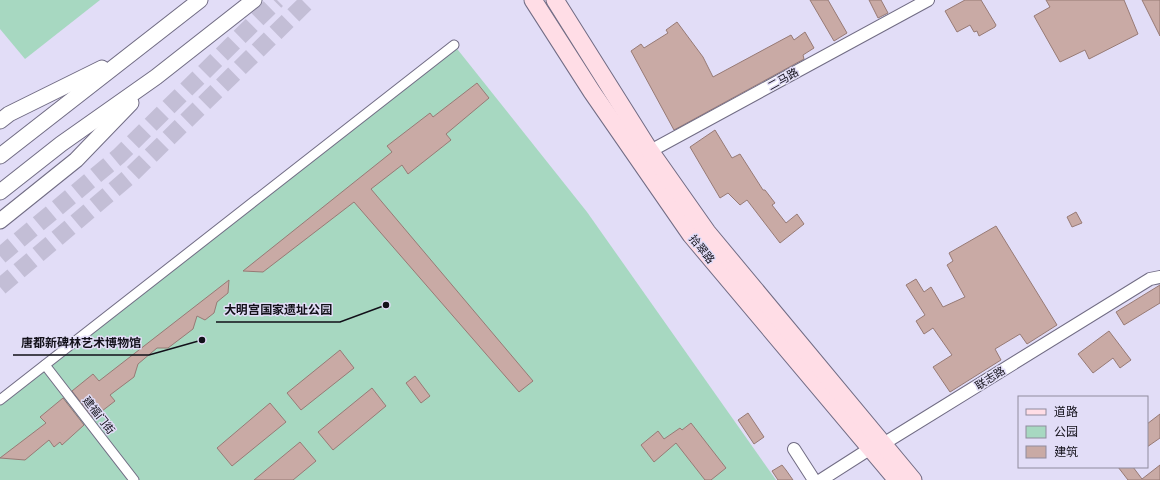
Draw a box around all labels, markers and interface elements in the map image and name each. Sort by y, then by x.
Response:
street label: 二马路 [765,65,801,93]
street label: 拾翠路 [686,232,718,266]
callout: 大明宫国家遗址公园 [216,298,340,322]
text: 大明宫国家遗址公园 [224,302,332,317]
callout: 唐都新碑林艺术博物馆 [13,331,149,355]
text: 唐都新碑林艺术博物馆 [21,335,141,350]
street label: 联志路 [972,363,1008,393]
street label: 建福门街 [80,393,118,437]
legend [1018,396,1148,468]
text: 道路 [1054,404,1078,419]
text: 公园 [1054,424,1078,439]
text: 建筑 [1054,444,1078,459]

